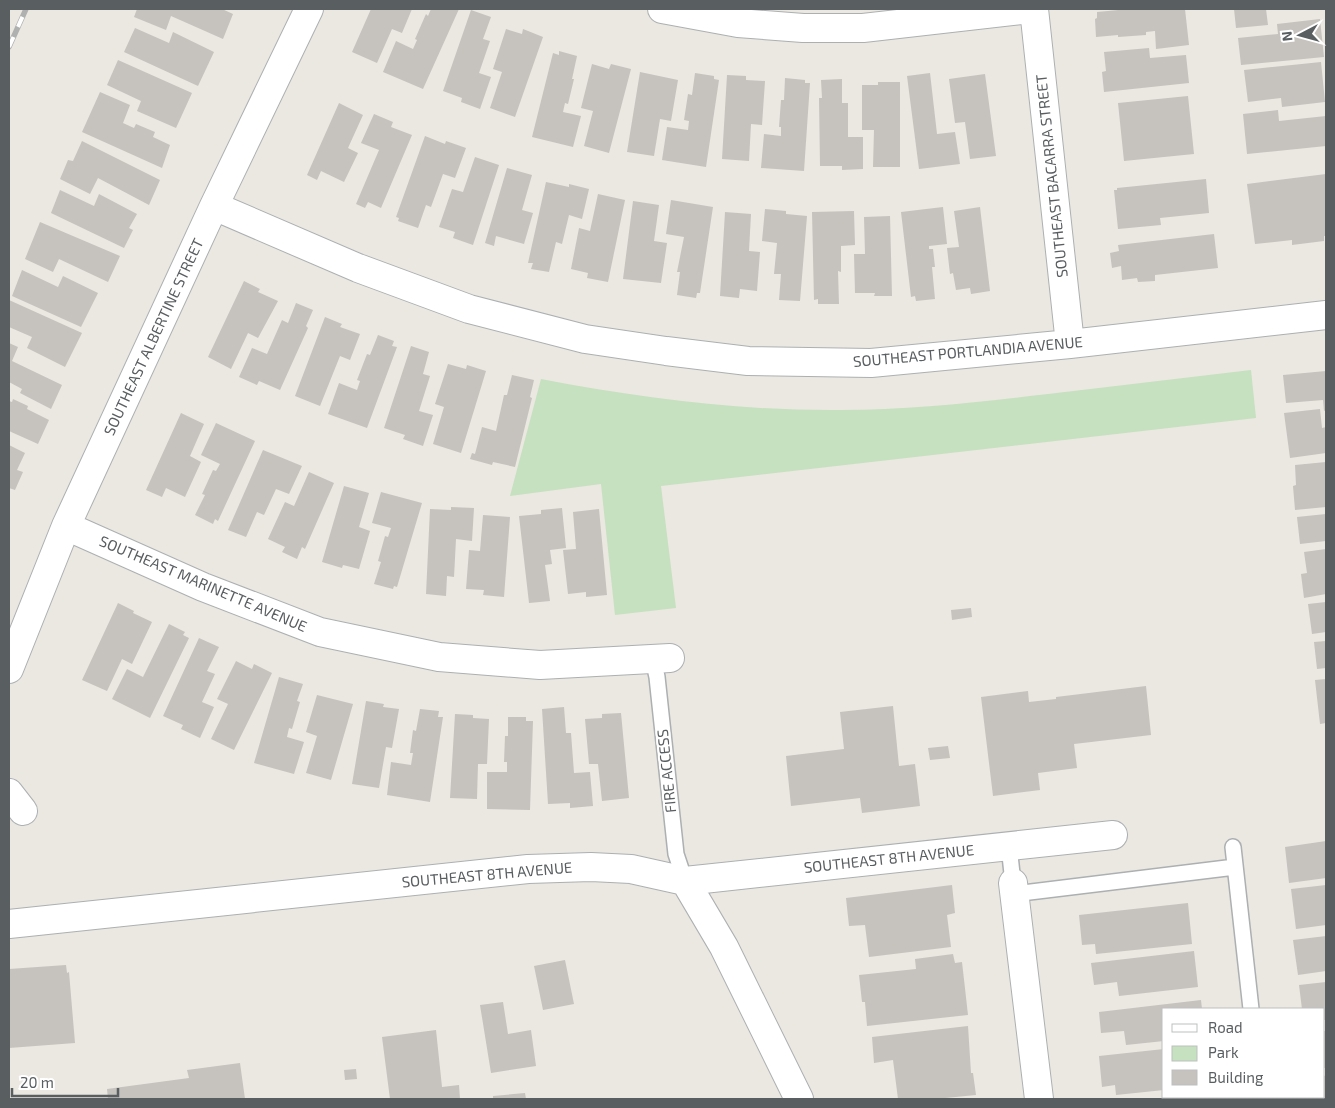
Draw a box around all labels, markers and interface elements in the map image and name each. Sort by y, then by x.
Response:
north arrow [1275,10,1325,60]
text: N [1278,30,1296,42]
street label: SOUTHEAST BACARRA STREET [1031,73,1071,279]
street label: SOUTHEAST ALBERTINE STREET [99,235,207,438]
street label: SOUTHEAST PORTLANDIA AVENUE [852,332,1084,370]
street label: SOUTHEAST MARINETTE AVENUE [97,531,310,635]
street label: FIRE ACCESS [653,728,679,814]
street label: SOUTHEAST 8TH AVENUE [803,840,975,876]
street label: SOUTHEAST 8TH AVENUE [401,858,573,890]
legend [1162,1008,1325,1098]
text: Road [1208,1018,1243,1036]
text: Park [1208,1043,1239,1061]
scale bar [12,1066,119,1098]
text: Building [1208,1068,1264,1086]
text: 20 m [20,1073,54,1091]

